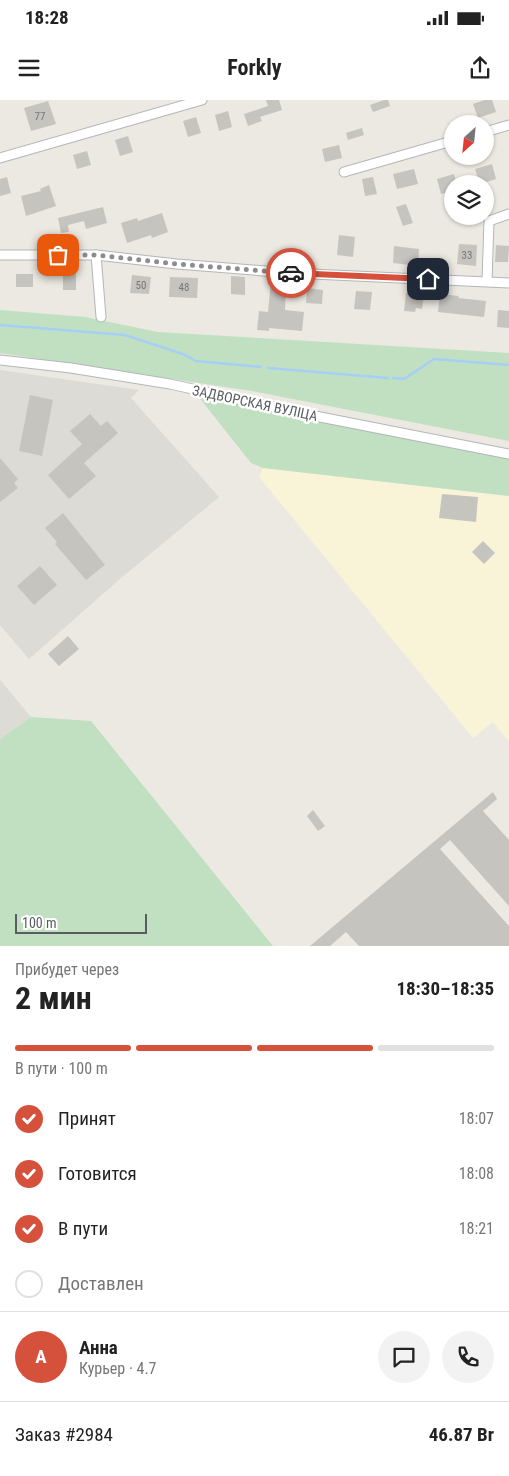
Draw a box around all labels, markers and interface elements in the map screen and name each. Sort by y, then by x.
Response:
text: 18:28 [25,6,69,29]
icon: menu [15,54,43,82]
icon: share [466,54,494,82]
text: Forkly [227,55,282,80]
house number: 77 [35,110,45,123]
north arrow [444,115,494,165]
map controls [444,115,494,225]
button: layers [444,175,494,225]
pin [37,234,79,276]
icon: bag [44,241,72,269]
courier [266,248,316,298]
house number: 33 [462,249,472,262]
pin [407,258,449,300]
icon: car [277,259,305,287]
icon: home [414,265,442,293]
house number: 50 [136,279,146,292]
house number: 48 [179,281,189,294]
street label: ЗАДВОРСКАЯ ВУЛІЦА [191,382,319,424]
scale bar [15,911,148,934]
text: 100 m [22,915,57,931]
text: Прибудет через [15,960,119,979]
text: 18:30–18:35 [396,977,494,1000]
text: 2 мин [15,979,92,1017]
text: В пути · 100 m [15,1059,108,1078]
icon: check [15,1105,43,1133]
text: Принят [58,1107,116,1130]
text: 18:07 [459,1109,494,1128]
icon: check [15,1160,43,1188]
text: Готовится [58,1162,137,1185]
text: 18:08 [459,1164,494,1183]
icon: check [15,1215,43,1243]
text: В пути [58,1217,108,1240]
text: 18:21 [459,1219,494,1238]
text: Доставлен [58,1272,144,1295]
button: chat [378,1331,430,1383]
button: phone [442,1331,494,1383]
text: Анна [79,1336,118,1359]
text: А [35,1345,47,1368]
text: Курьер · 4.7 [79,1359,157,1378]
text: Заказ #2984 [15,1423,113,1446]
text: 46.87 Br [429,1423,494,1446]

